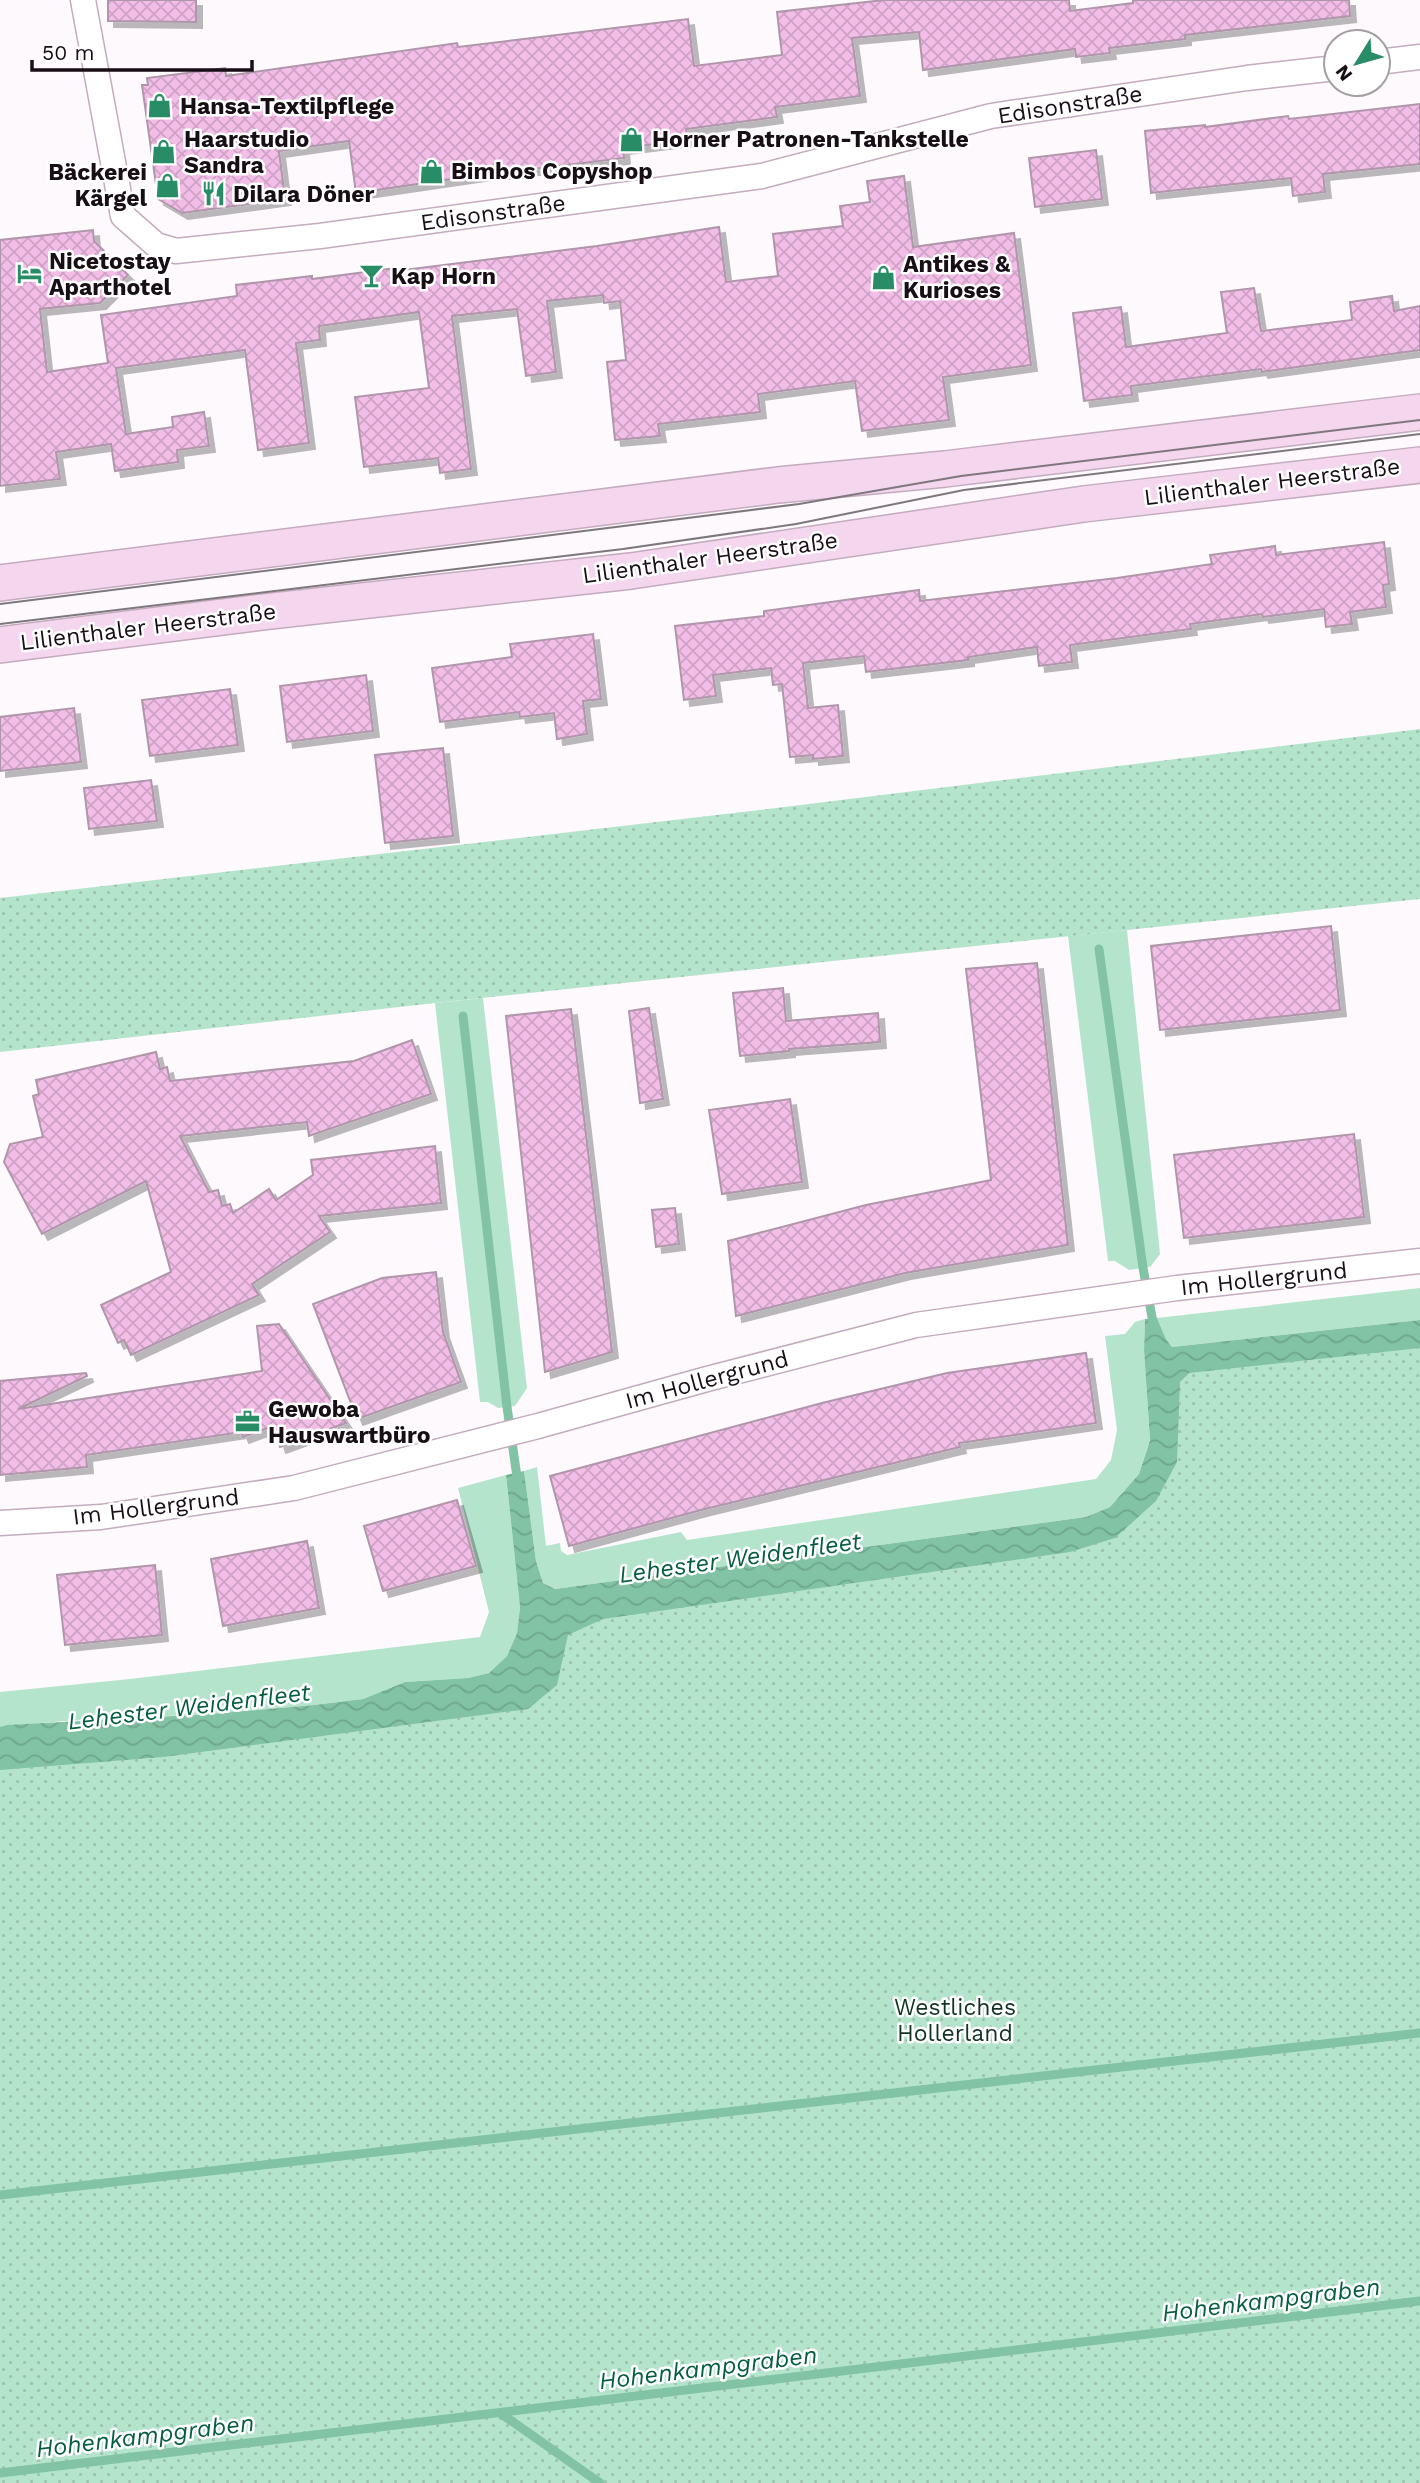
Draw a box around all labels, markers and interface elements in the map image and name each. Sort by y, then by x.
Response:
scale bar [32,28,252,72]
north arrow [1322,28,1392,98]
text: 50 m [42,40,94,65]
text: N [1330,60,1357,85]
street label: Edisonstraße [996,80,1144,130]
shop icon: Hansa-Textilpflege [146,92,174,120]
place label: Hansa-Textilpflege [180,93,394,120]
shop icon: Horner Patronen-Tankstelle [618,125,646,153]
place label: Haarstudio Sandra [184,126,309,179]
place label: Horner Patronen-Tankstelle [652,126,969,153]
shop icon: Haarstudio Sandra [150,138,178,166]
shop icon: Bimbos Copyshop [417,157,445,185]
place label: Bimbos Copyshop [451,158,653,185]
place label: Bäckerei Kärgel [48,159,147,212]
shop icon: Bäckerei Kärgel [153,171,181,199]
restaurant icon: Dilara Döner [199,180,227,208]
place label: Dilara Döner [233,181,374,208]
street label: Edisonstraße [419,189,567,237]
place label: Nicetostay Aparthotel [49,248,171,301]
place label: Antikes & Kurioses [903,251,1010,304]
hotel icon: Nicetostay Aparthotel [15,260,43,288]
bar icon: Kap Horn [357,262,385,290]
place label: Kap Horn [391,263,496,290]
shop icon: Antikes & Kurioses [869,263,897,291]
street label: Lilienthaler Heerstraße [1142,453,1402,511]
street label: Lilienthaler Heerstraße [581,527,839,589]
street label: Lilienthaler Heerstraße [18,598,278,656]
street label: Im Hollergrund [1179,1257,1349,1301]
street label: Im Hollergrund [623,1345,791,1415]
place label: Gewoba Hauswartbüro [268,1396,431,1449]
office icon: Gewoba Hauswartbüro [234,1408,262,1436]
street label: Im Hollergrund [71,1483,241,1531]
water label: Lehester Weidenfleet [617,1527,864,1589]
water label: Lehester Weidenfleet [66,1678,313,1736]
park label: Westliches Hollerland [894,1994,1016,2047]
water label: Hohenkampgraben [1160,2273,1382,2327]
water label: Hohenkampgraben [597,2341,819,2395]
water label: Hohenkampgraben [34,2409,256,2463]

